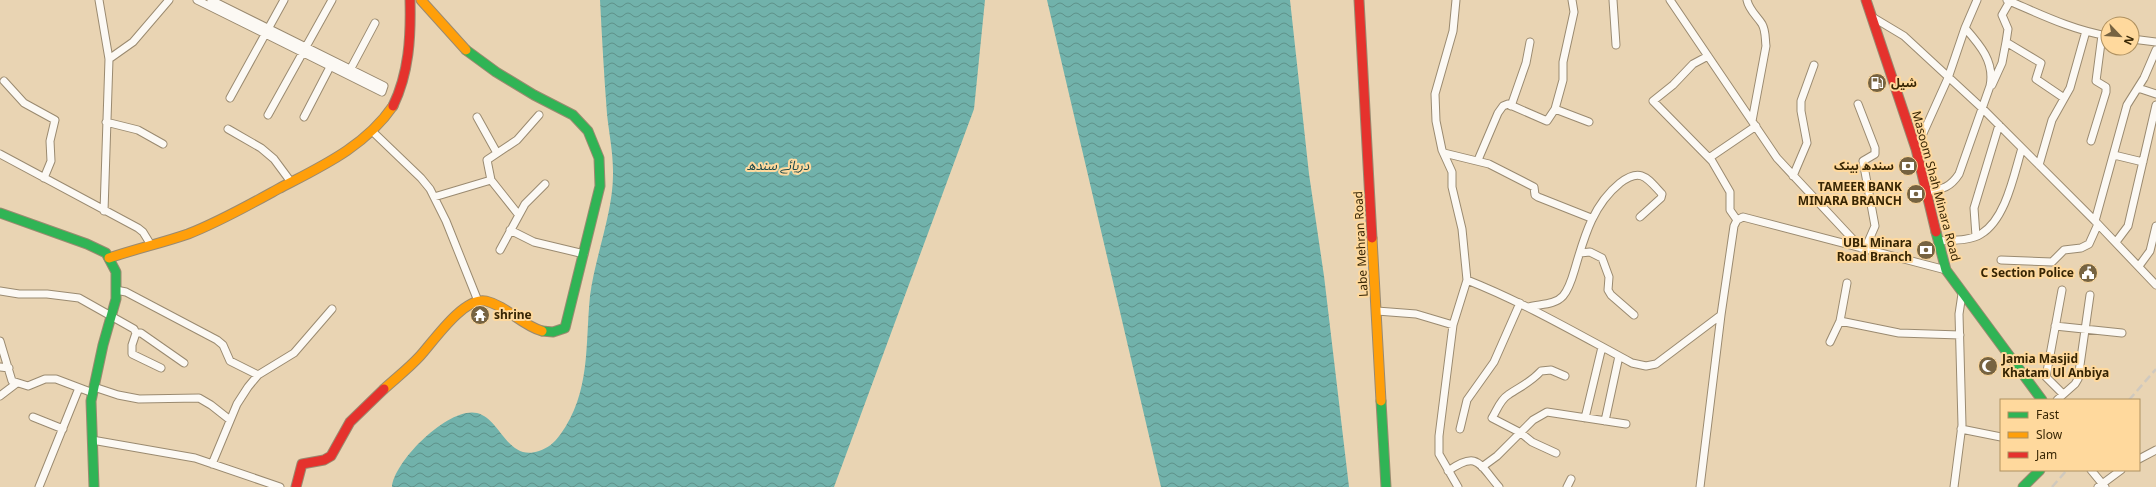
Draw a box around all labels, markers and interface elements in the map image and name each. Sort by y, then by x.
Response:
north arrow [2100,16,2140,56]
text: N [2121,33,2138,48]
fuel station icon: شیل [1866,72,1888,94]
place label: شیل [1891,74,1917,91]
street label: Masoom Shah Minara Road [1908,109,1965,263]
bank icon: سندھ بینک [1897,155,1919,177]
water label: دریائے سندھ [747,156,810,174]
place label: سندھ بینک [1834,157,1894,174]
place label: TAMEER BANK MINARA BRANCH [1798,178,1902,209]
bank icon: TAMEER BANK MINARA BRANCH [1905,183,1927,205]
street label: Labe Mehran Road [1349,191,1372,297]
place label: UBL Minara Road Branch [1837,234,1912,265]
bank icon: UBL Minara Road Branch [1915,239,1937,261]
public building icon: C Section Police [2077,262,2099,284]
place label: C Section Police [1981,264,2074,281]
temple icon: shrine [469,304,491,326]
place label: shrine [494,306,532,323]
place label: Jamia Masjid Khatam Ul Anbiya [2001,350,2109,381]
mosque icon: Jamia Masjid Khatam Ul Anbiya [1977,355,1999,377]
legend [2000,399,2140,471]
text: Fast [2036,406,2060,423]
text: Slow [2036,426,2063,443]
text: Jam [2035,446,2057,463]

